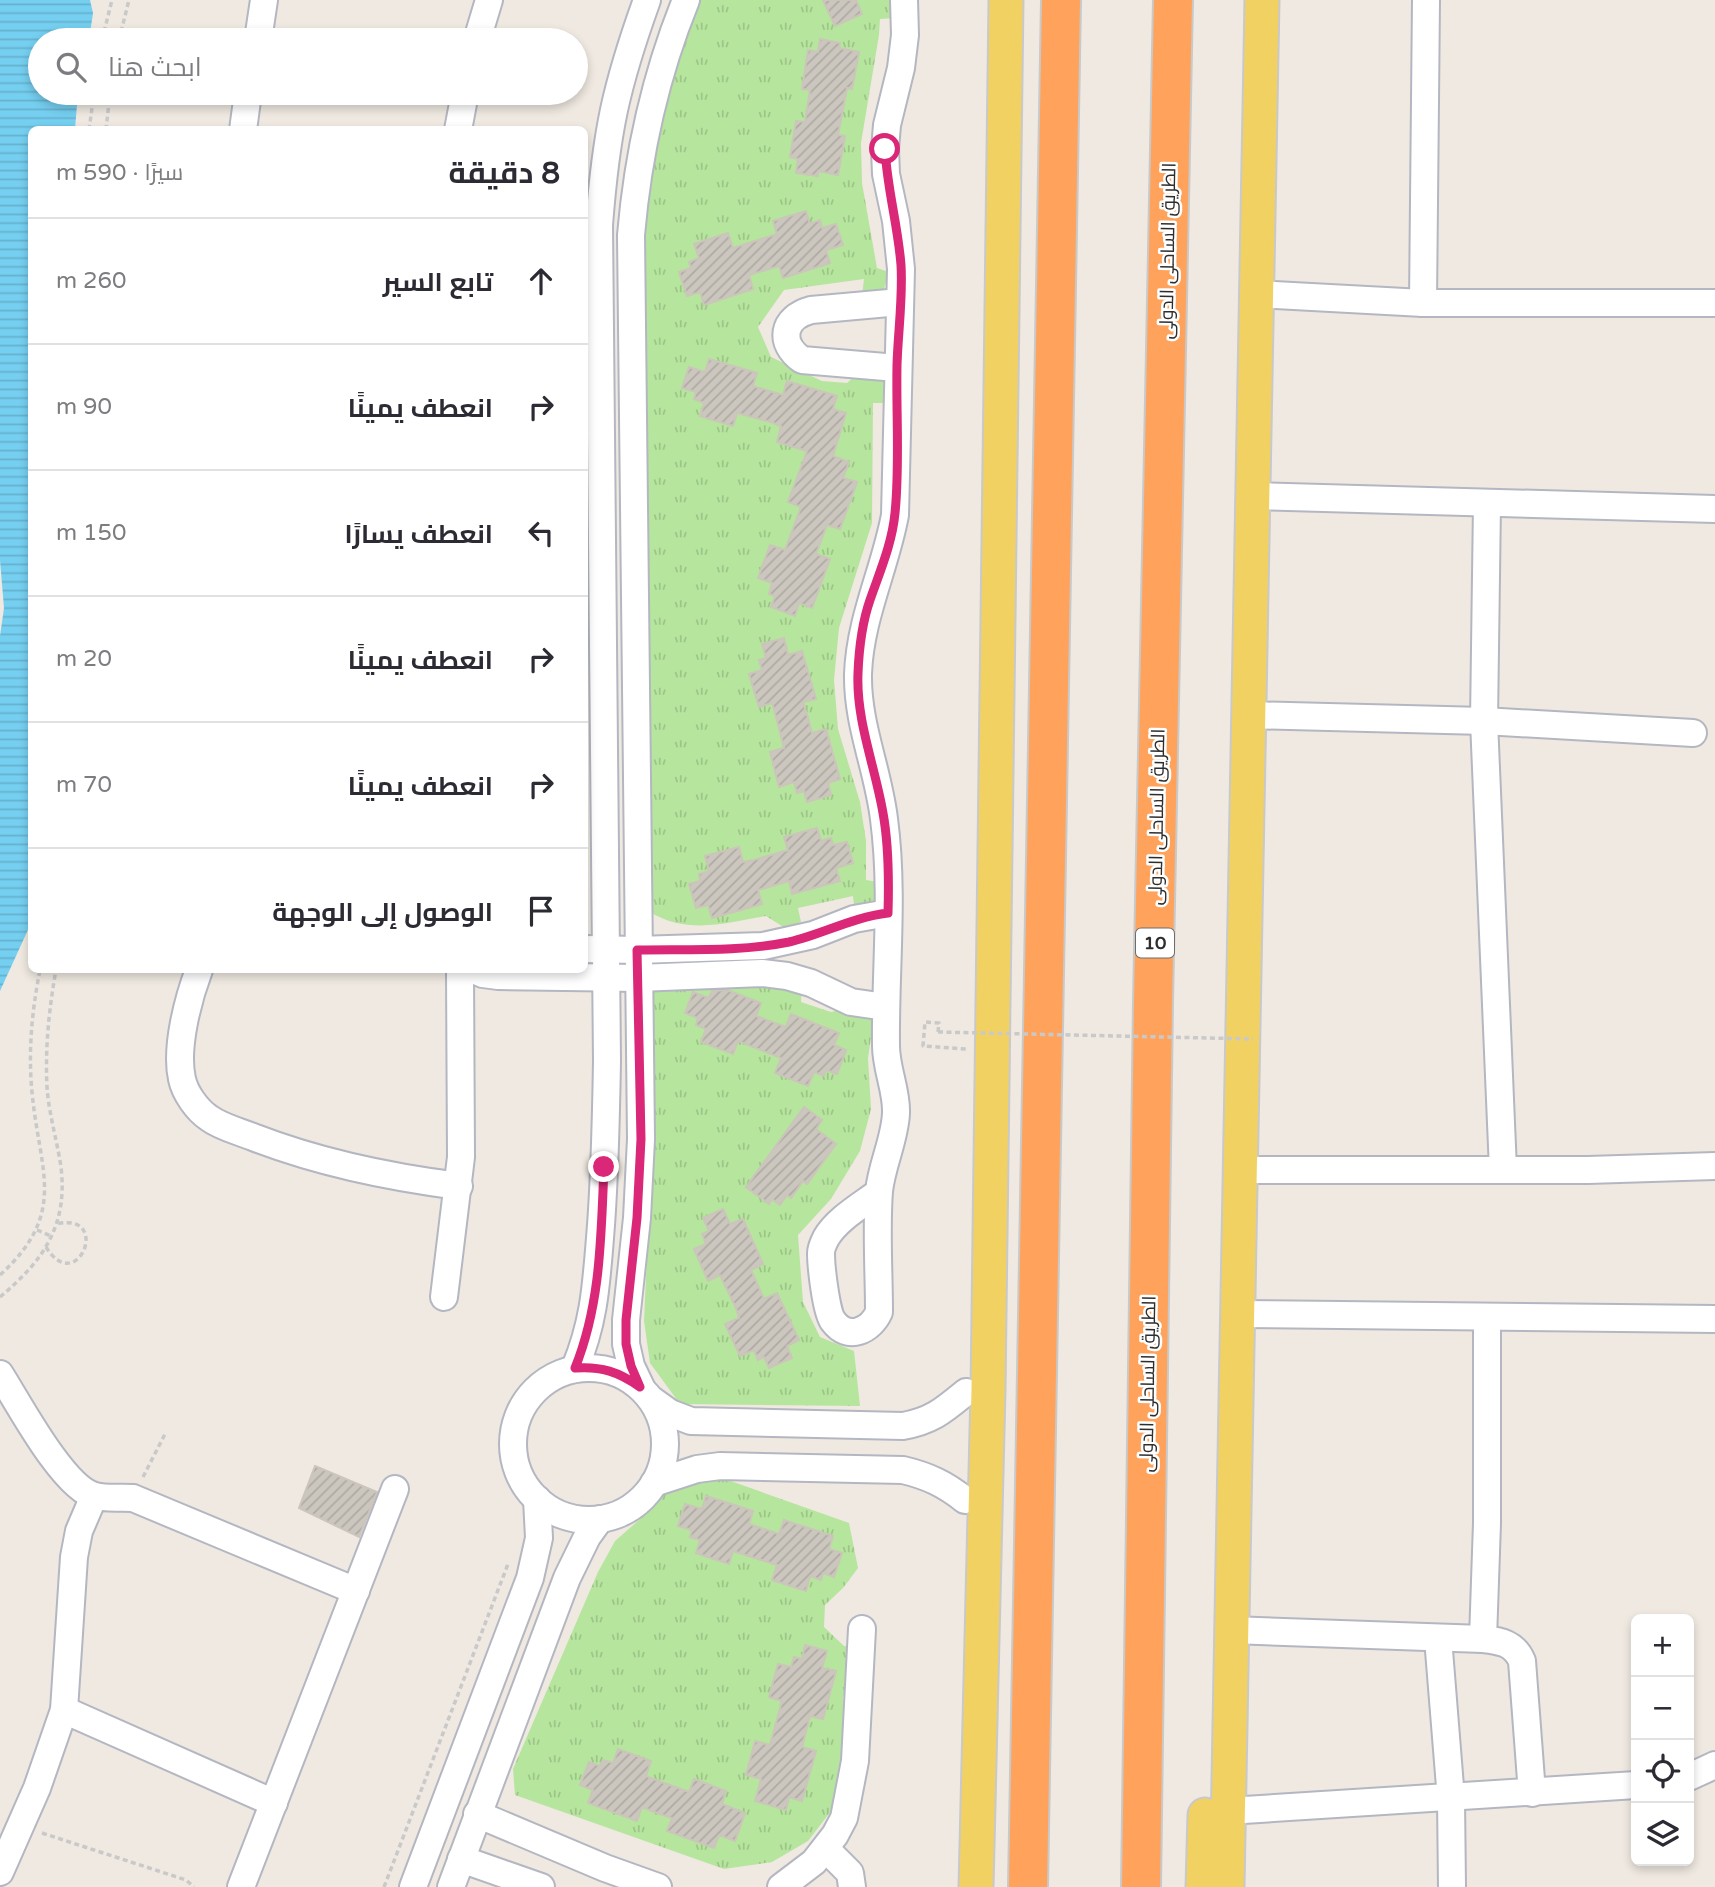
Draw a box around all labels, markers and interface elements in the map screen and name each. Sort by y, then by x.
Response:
search box [28,28,588,105]
icon: search [52,48,90,86]
text: ابحث هنا [108,52,202,83]
route start [869,133,900,164]
text: 8 دقيقة [449,155,560,192]
text: سيرًا · 590 m [56,159,183,187]
street label: الطريق الساحلى الدولى [1155,162,1182,340]
icon: ahead [522,262,560,300]
text: 260 m [56,267,126,295]
text: تابع السير [383,267,493,298]
icon: right [522,388,560,426]
text: 90 m [56,393,112,421]
text: انعطف يمينًا [348,393,493,424]
icon: left [522,514,560,552]
text: 150 m [56,519,126,547]
text: انعطف يسارًا [344,519,493,550]
icon: right [522,640,560,678]
text: 20 m [56,645,112,673]
text: انعطف يمينًا [348,645,493,676]
street label: الطريق الساحلى الدولى [1144,728,1171,906]
icon: right [522,766,560,804]
text: 70 m [56,771,112,799]
text: انعطف يمينًا [348,771,493,802]
icon: arrive [522,892,560,930]
text: الوصول إلى الوجهة [272,897,493,928]
road number: 10 [1136,928,1174,958]
route end [588,1151,619,1182]
street label: الطريق الساحلى الدولى [1135,1295,1162,1473]
map controls [1631,1614,1694,1866]
button: + [1631,1614,1694,1677]
button: − [1631,1677,1694,1740]
button: locate [1631,1740,1694,1803]
button: layers [1631,1803,1694,1866]

